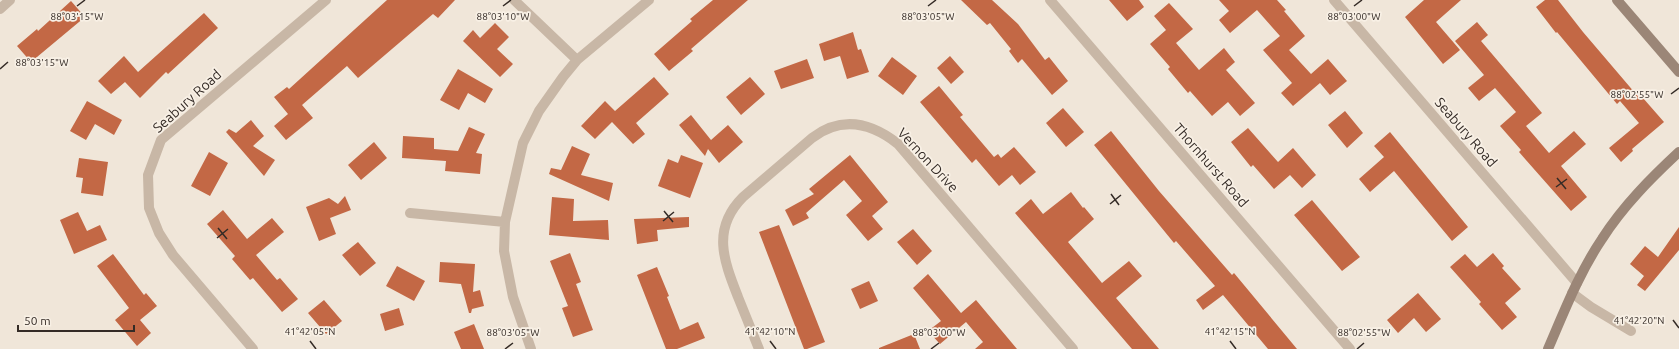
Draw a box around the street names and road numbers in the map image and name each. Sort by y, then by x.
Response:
street label: Seabury Road [150,66,224,136]
street label: Seabury Road [1432,94,1500,170]
street label: Thornhurst Road [1170,120,1252,210]
street label: Vernon Drive [894,125,962,195]

